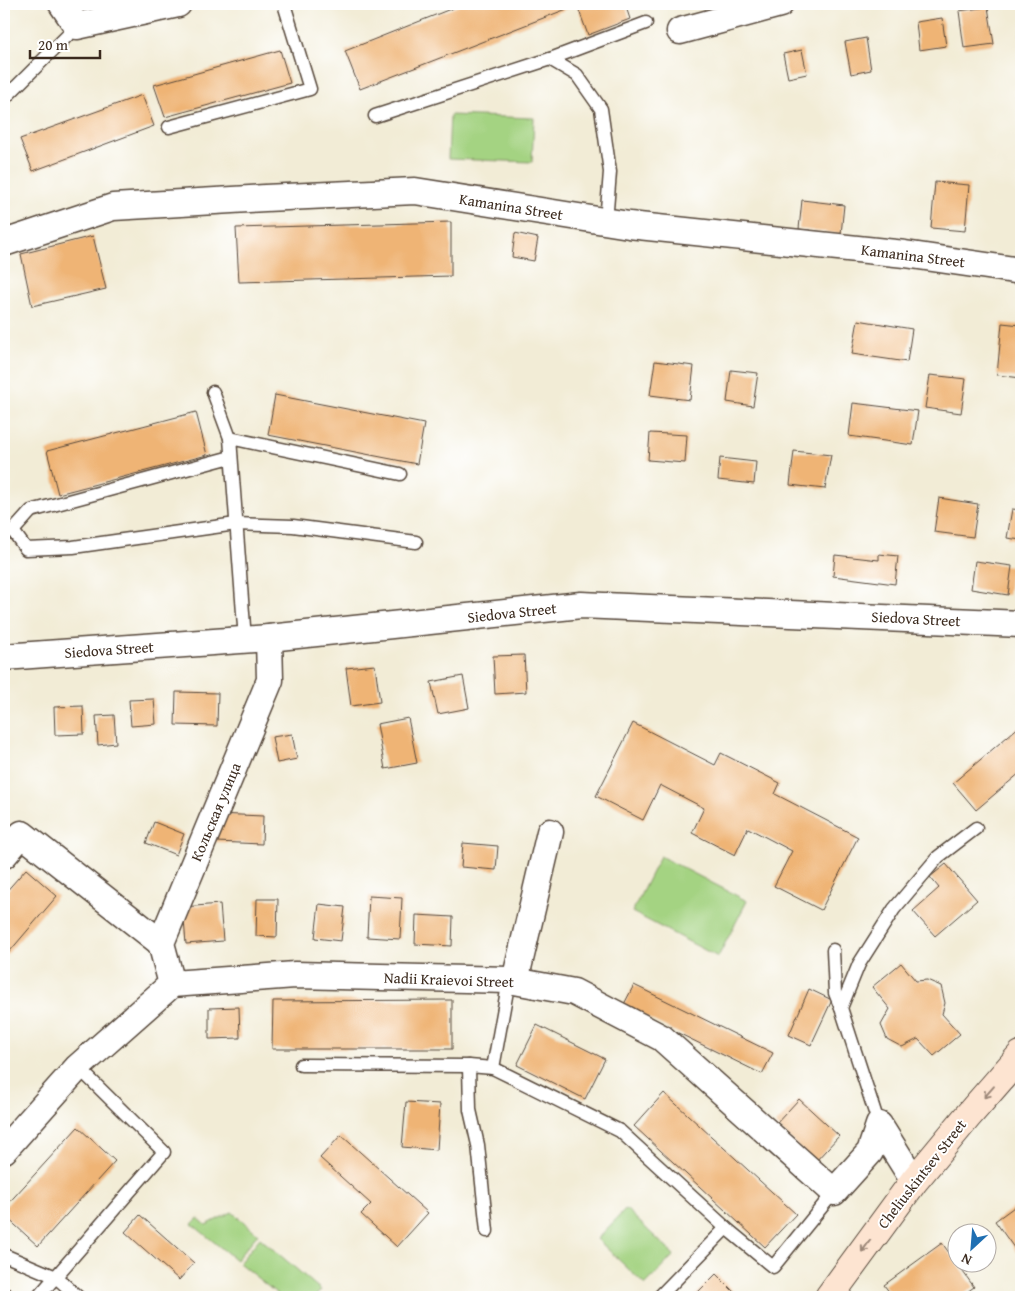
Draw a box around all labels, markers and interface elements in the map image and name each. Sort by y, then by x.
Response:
scale bar [30,28,100,60]
text: 20 m [38,34,69,55]
street label: Kamanina Street [458,188,565,225]
street label: Kamanina Street [860,239,967,272]
street label: Siedova Street [466,597,558,628]
street label: Siedova Street [871,606,962,631]
street label: Siedova Street [64,636,155,663]
street label: Кольская улица [185,758,246,864]
street label: Nadii Kraievoi Street [384,967,515,992]
one-way arrow [984,1085,995,1098]
street label: Cheliuskintsev Street [872,1114,971,1233]
north arrow [948,1224,998,1274]
one-way arrow [861,1239,871,1253]
text: N [957,1248,975,1271]

